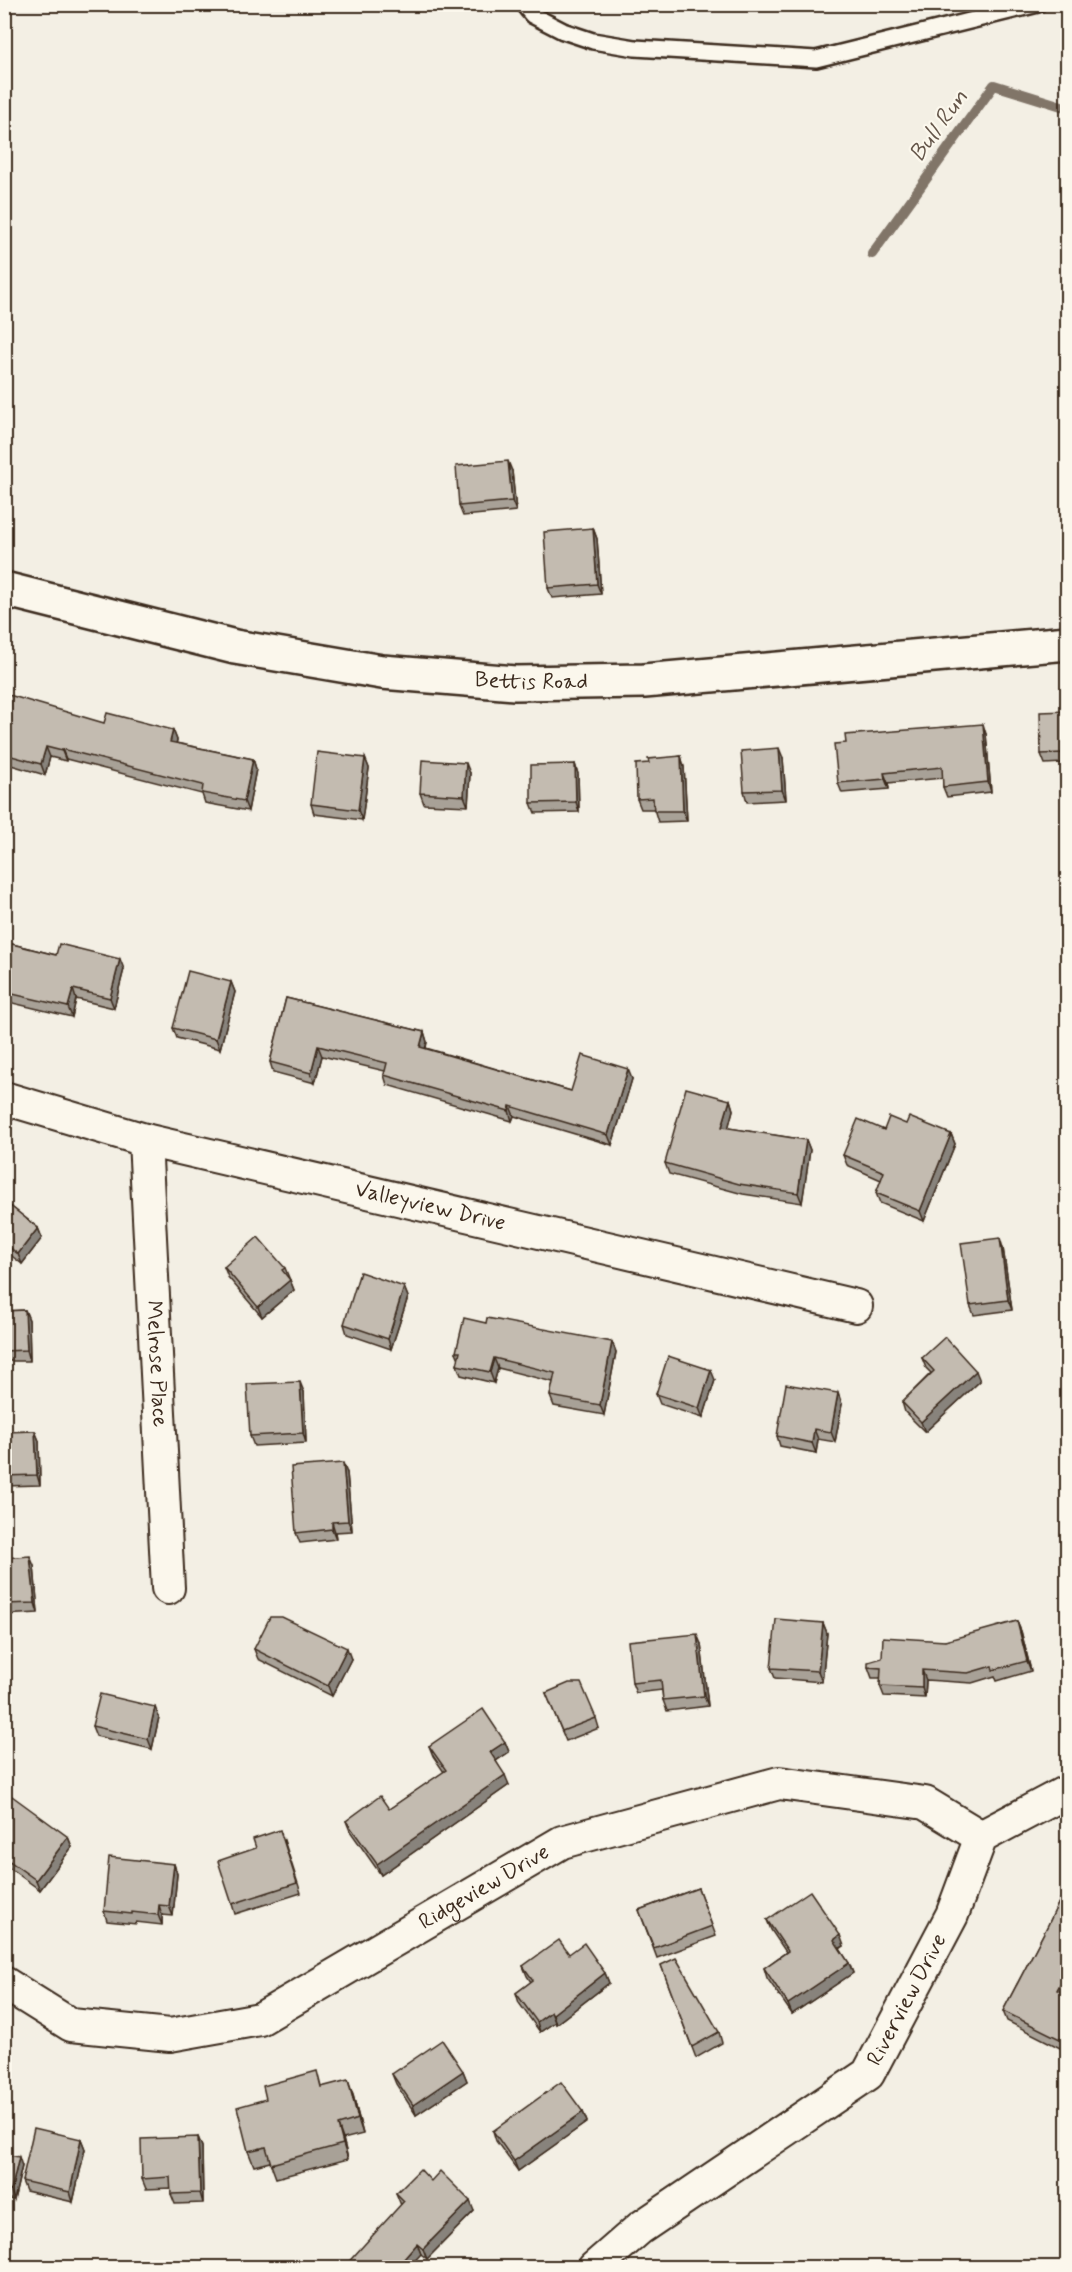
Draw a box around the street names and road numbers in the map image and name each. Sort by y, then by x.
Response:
street label: Bettis Road [474,666,588,697]
street label: Valleyview Drive [352,1175,508,1238]
street label: Melrose Place [139,1300,174,1428]
street label: Ridgeview Drive [414,1838,555,1937]
street label: Riverview Drive [861,1929,954,2071]

